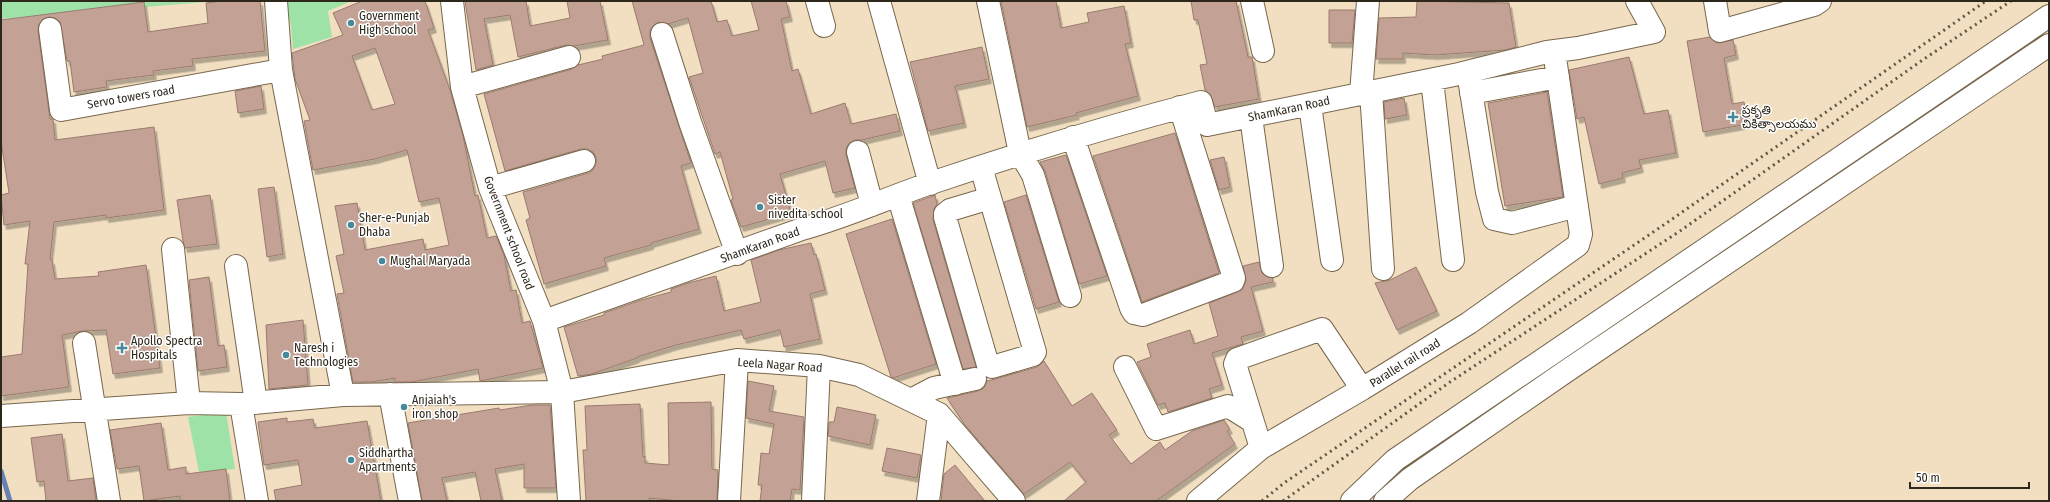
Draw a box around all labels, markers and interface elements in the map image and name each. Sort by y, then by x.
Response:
place label: Government High school [359,9,419,37]
marker: Government High school [346,18,356,28]
street label: Servo towers road [86,82,176,112]
street label: ShamKaran Road [1247,93,1331,125]
place label: ప్రకృతి చికిత్సాలయము [1742,103,1816,133]
marker: ప్రకృతి చికిత్సాలయము [1727,111,1739,123]
street label: Government school road [481,174,537,292]
place label: Sister nivedita school [768,193,843,221]
marker: Sister nivedita school [755,202,765,212]
place label: Sher-e-Punjab Dhaba [359,211,430,239]
marker: Sher-e-Punjab Dhaba [346,220,356,230]
street label: ShamKaran Road [718,224,802,266]
place label: Mughal Maryada [390,254,471,268]
marker: Mughal Maryada [377,256,387,266]
place label: Apollo Spectra Hospitals [131,334,203,362]
street label: Parallel rail road [1367,336,1443,390]
place label: Naresh i Technologies [294,341,358,369]
marker: Apollo Spectra Hospitals [116,342,128,354]
marker: Naresh i Technologies [281,350,291,360]
street label: Leela Nagar Road [737,355,823,375]
place label: Anjaiah's iron shop [412,393,458,421]
marker: Anjaiah's iron shop [399,402,409,412]
place label: Siddhartha Apartments [359,446,416,474]
marker: Siddhartha Apartments [346,455,356,465]
scale bar [1910,464,2029,490]
text: 50 m [1916,471,1940,485]

